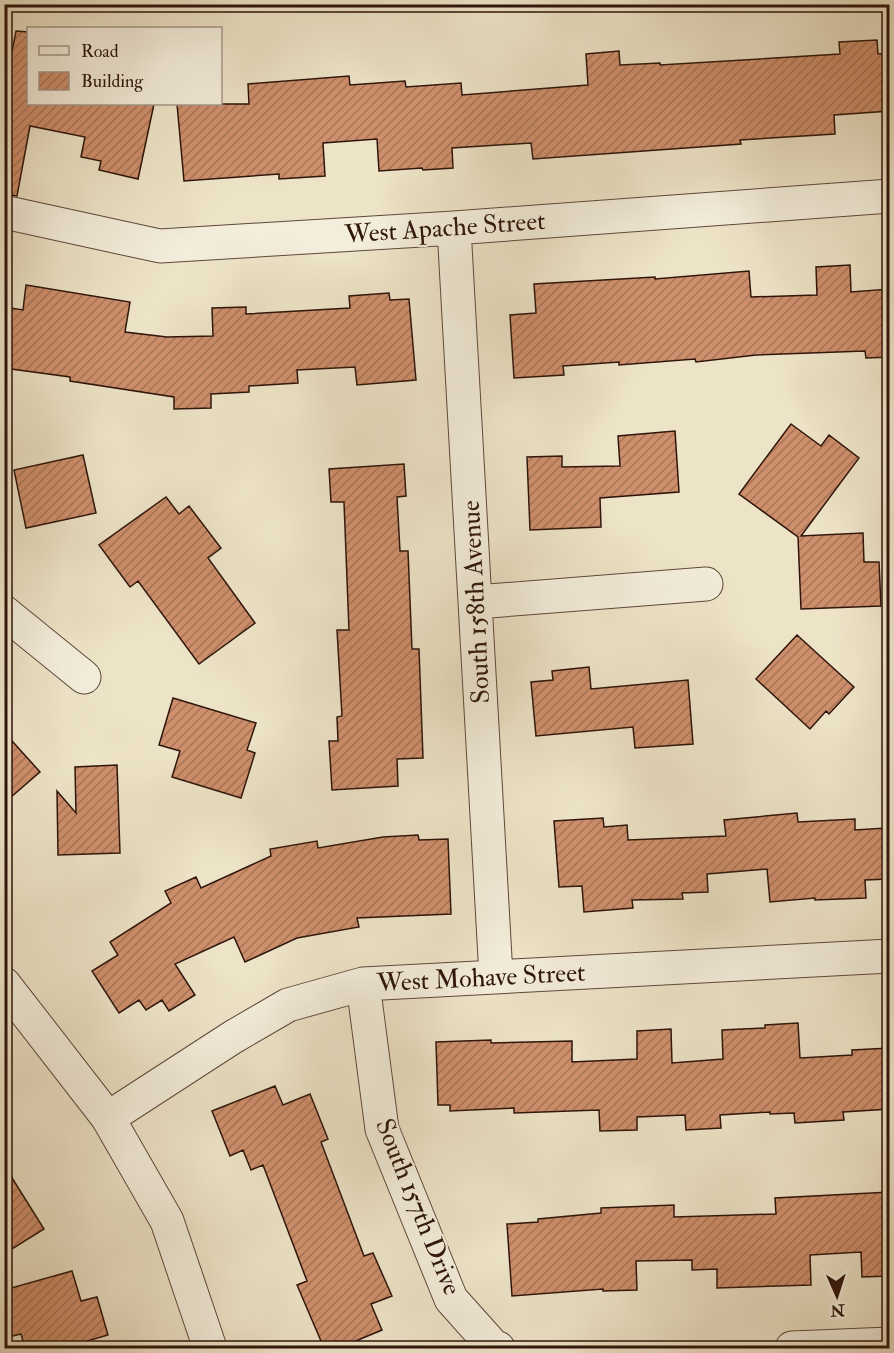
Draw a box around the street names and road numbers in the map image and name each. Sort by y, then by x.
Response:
street label: West Apache Street [342,205,547,252]
street label: South 158th Avenue [455,499,497,704]
street label: West Mohave Street [375,957,586,999]
street label: South 157th Drive [368,1114,468,1300]

